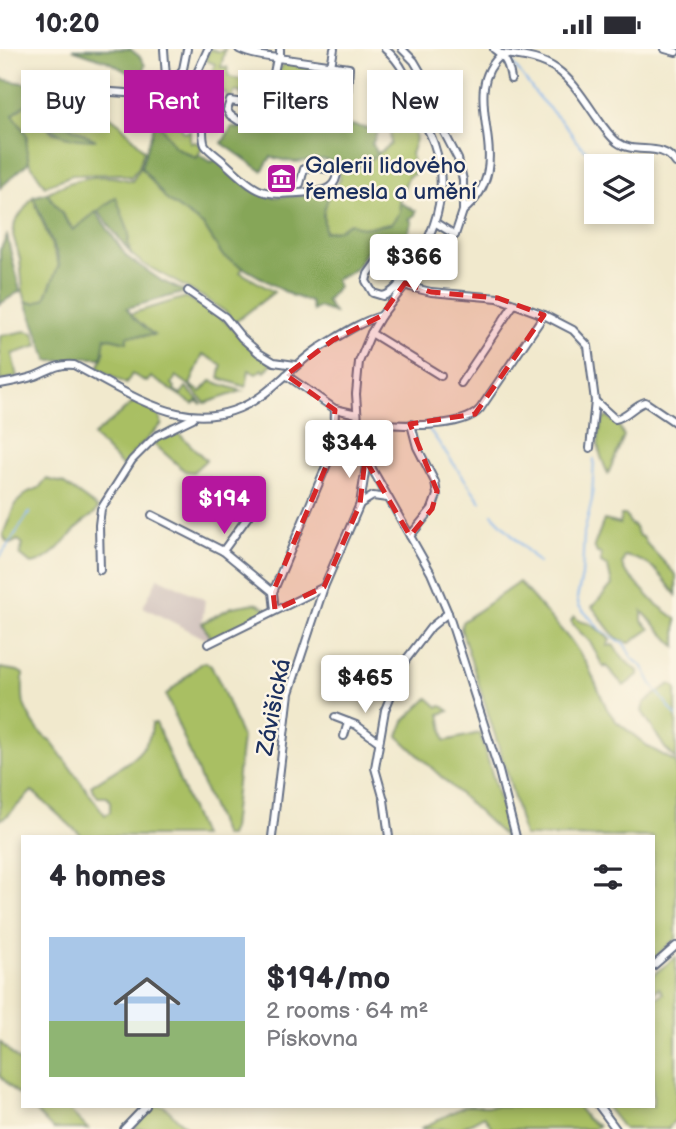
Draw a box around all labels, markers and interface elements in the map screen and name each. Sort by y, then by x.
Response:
text: 10:20 [35,9,100,40]
chip: Buy [21,70,110,133]
chip: Rent [124,70,224,133]
chip: Filters [238,70,353,133]
chip: New [367,70,463,133]
place label: Galerii lidového řemesla a umění [305,152,477,206]
map controls [584,154,654,224]
button: layers [584,154,654,224]
museum icon: Galerii lidového řemesla a umění [265,161,299,195]
pin: $366 [373,235,455,294]
text: $366 [386,243,442,271]
pin: $344 [308,421,390,480]
text: $344 [321,429,377,457]
pin: $194 [183,477,265,536]
text: $194 [198,485,250,513]
pin: $465 [324,655,406,715]
street label: Závišická [251,657,297,759]
text: $465 [337,664,393,692]
icon: filters [589,858,627,896]
text: 4 homes [49,859,166,895]
text: $194/mo [266,961,390,997]
icon: home [105,965,189,1049]
text: 2 rooms · 64 m² [266,997,428,1025]
text: Pískovna [266,1025,358,1053]

